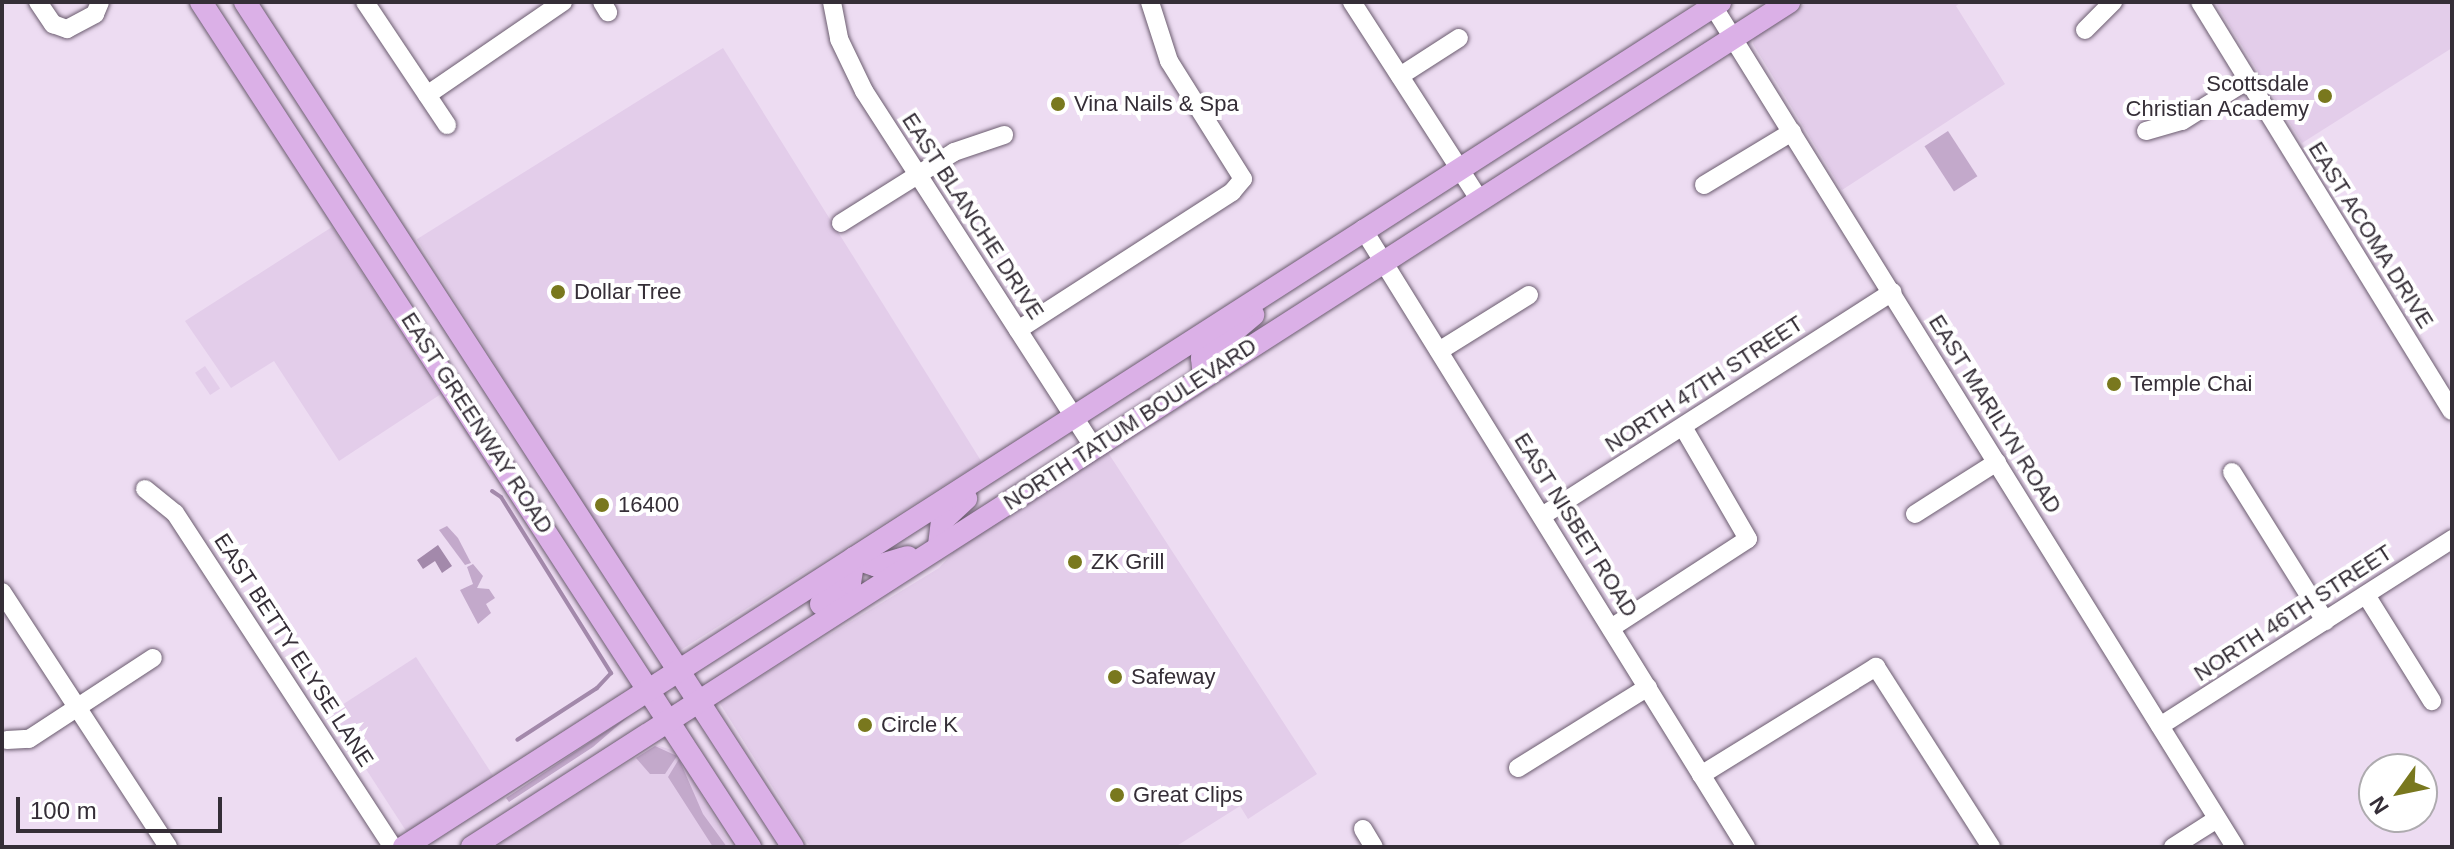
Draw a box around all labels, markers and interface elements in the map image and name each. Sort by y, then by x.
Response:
place label: Scottsdale Christian Academy [2124,70,2309,122]
marker: Scottsdale Christian Academy [2316,87,2334,105]
place label: Vina Nails & Spa [1074,91,1239,117]
marker: Vina Nails & Spa [1049,95,1067,113]
street label: EAST BLANCHE DRIVE [896,108,1050,324]
street label: EAST ACOMA DRIVE [2302,136,2440,334]
place label: Dollar Tree [574,279,682,305]
marker: Dollar Tree [549,283,567,301]
street label: EAST GREENWAY ROAD [395,307,559,539]
street label: NORTH 47TH STREET [1600,310,1808,458]
street label: EAST MARILYN ROAD [1923,310,2067,518]
street label: NORTH TATUM BOULEVARD [998,332,1262,516]
place label: Temple Chai [2130,371,2252,397]
marker: Temple Chai [2105,375,2123,393]
street label: EAST NISBET ROAD [1508,428,1644,622]
place label: 16400 [618,492,679,518]
marker: 16400 [593,496,611,514]
street label: EAST BETTY ELYSE LANE [208,528,380,772]
street label: NORTH 46TH STREET [2189,539,2397,687]
place label: ZK Grill [1091,549,1164,575]
marker: ZK Grill [1066,553,1084,571]
place label: Safeway [1131,664,1215,690]
marker: Safeway [1106,668,1124,686]
place label: Circle K [881,712,958,738]
marker: Circle K [856,716,874,734]
north arrow [2358,753,2438,833]
scale bar [20,781,226,831]
place label: Great Clips [1133,782,1243,808]
marker: Great Clips [1108,786,1126,804]
text: N [2364,792,2394,819]
text: 100 m [30,797,97,824]

